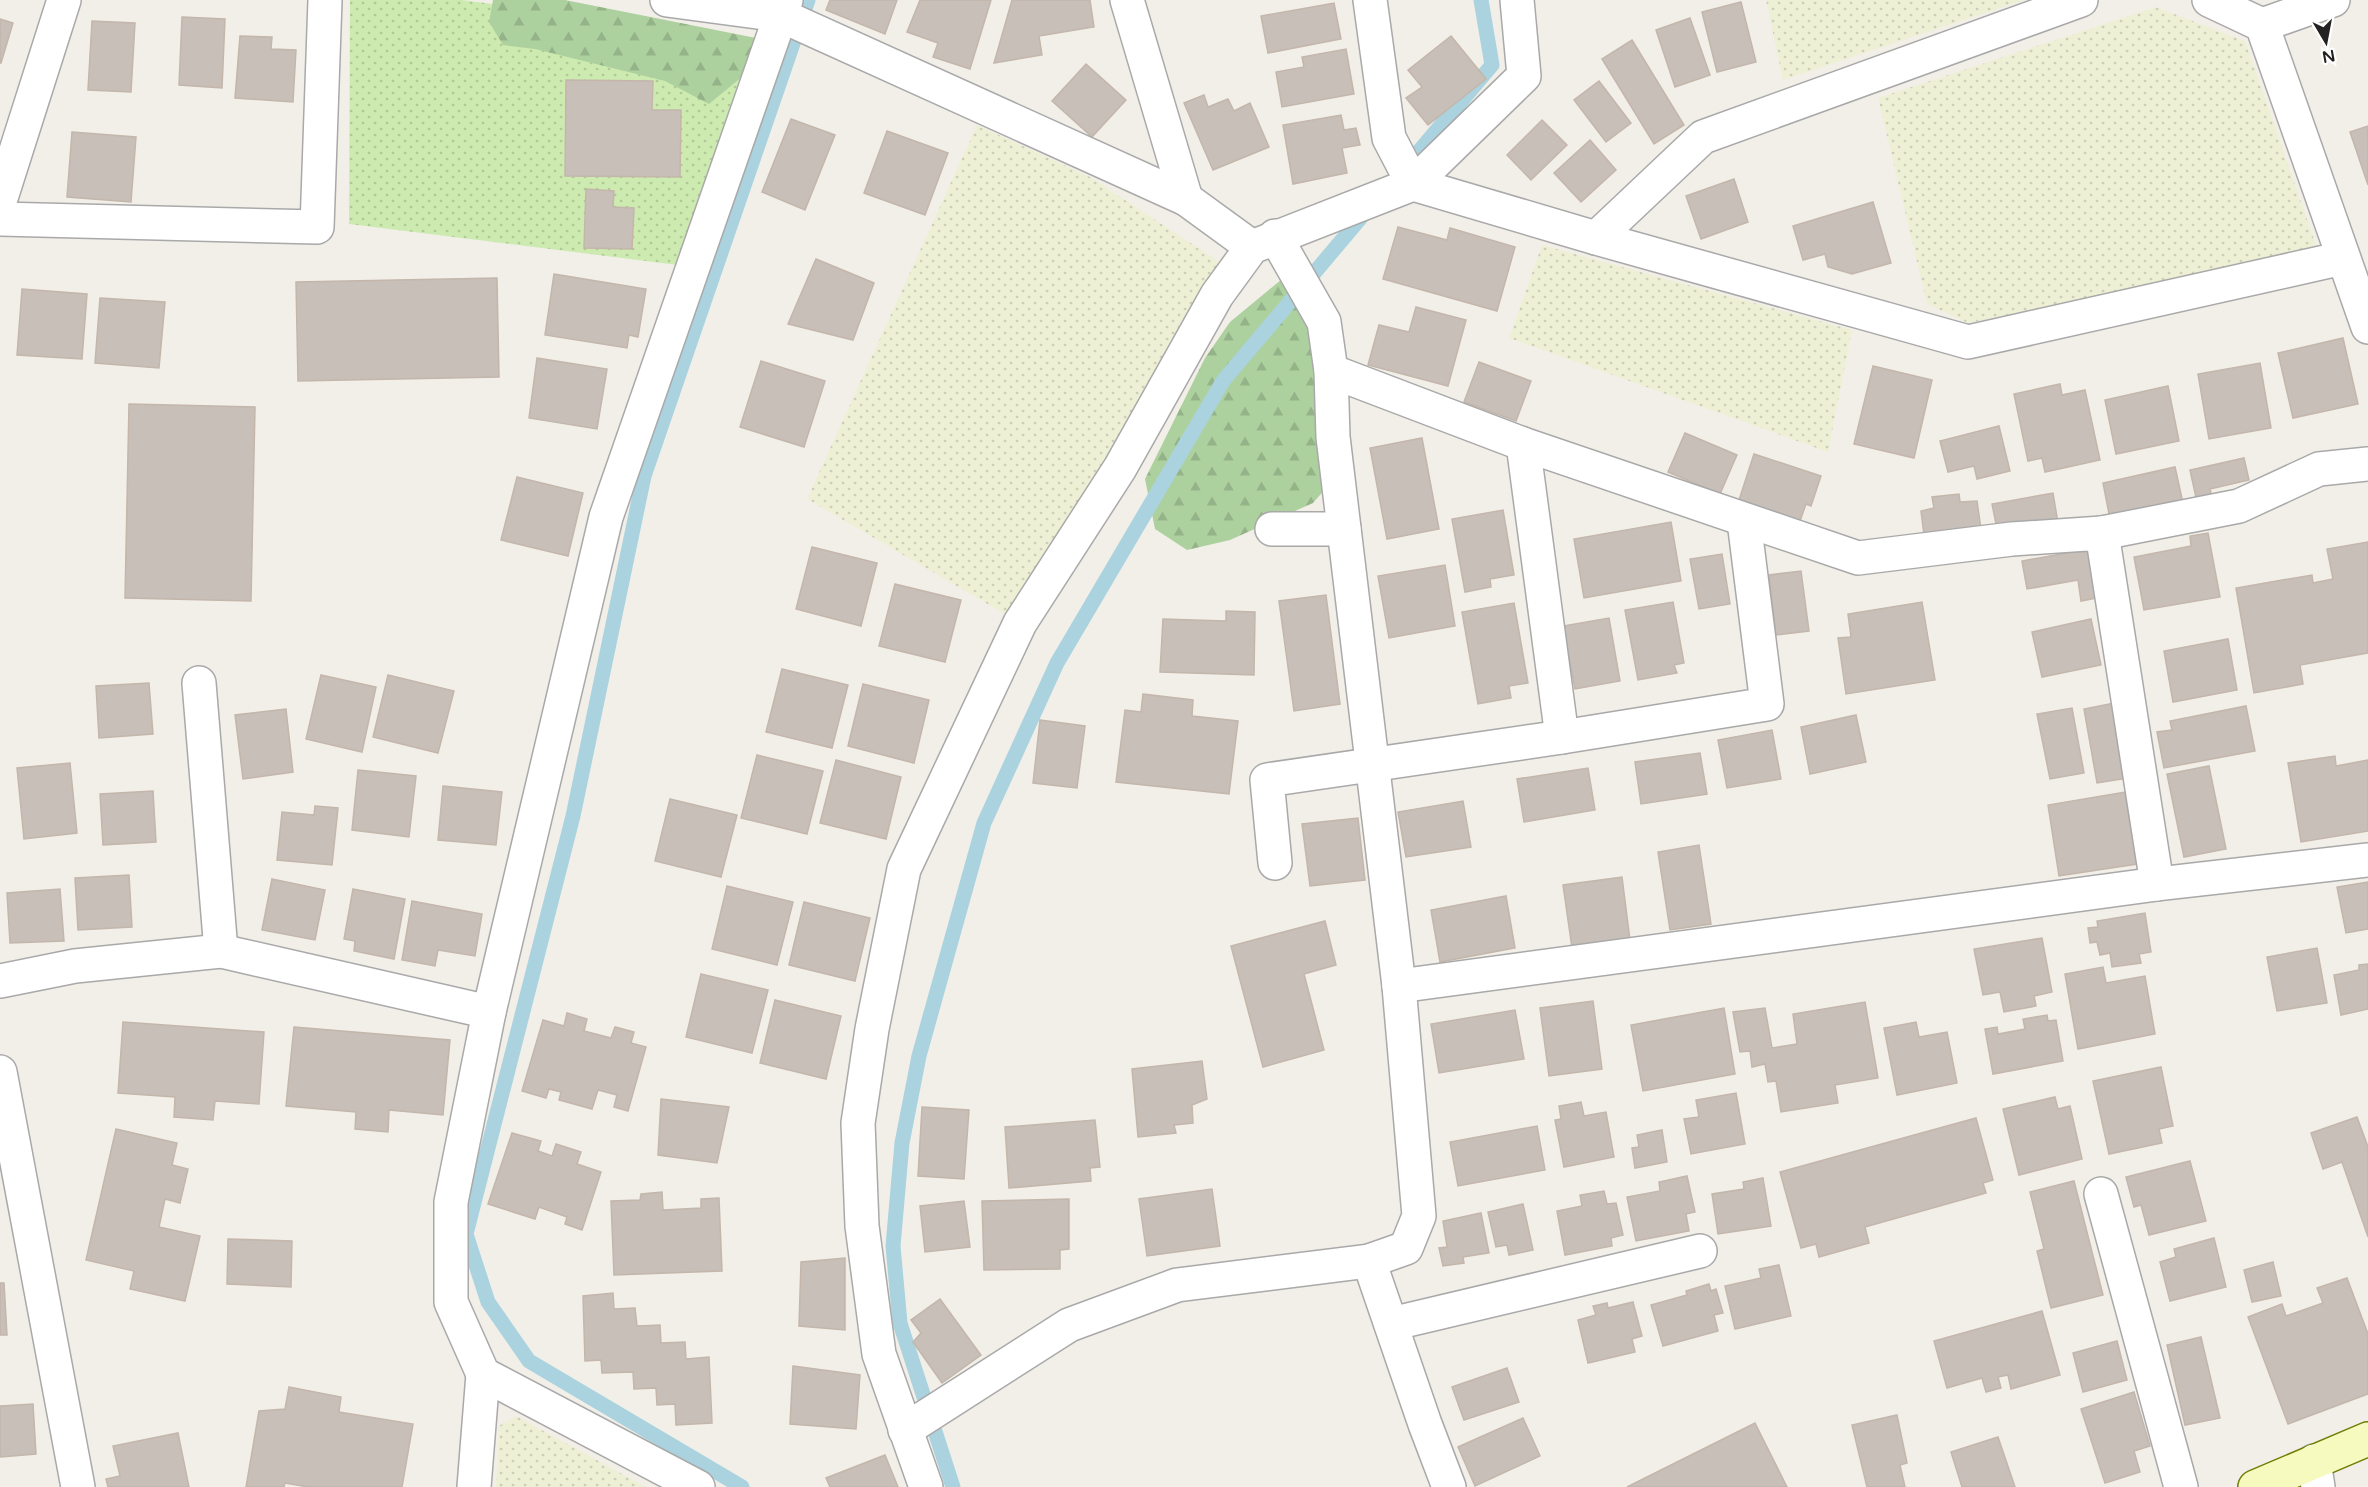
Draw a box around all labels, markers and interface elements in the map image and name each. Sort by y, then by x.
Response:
north arrow [2296,12,2356,72]
text: N [2320,45,2336,67]

